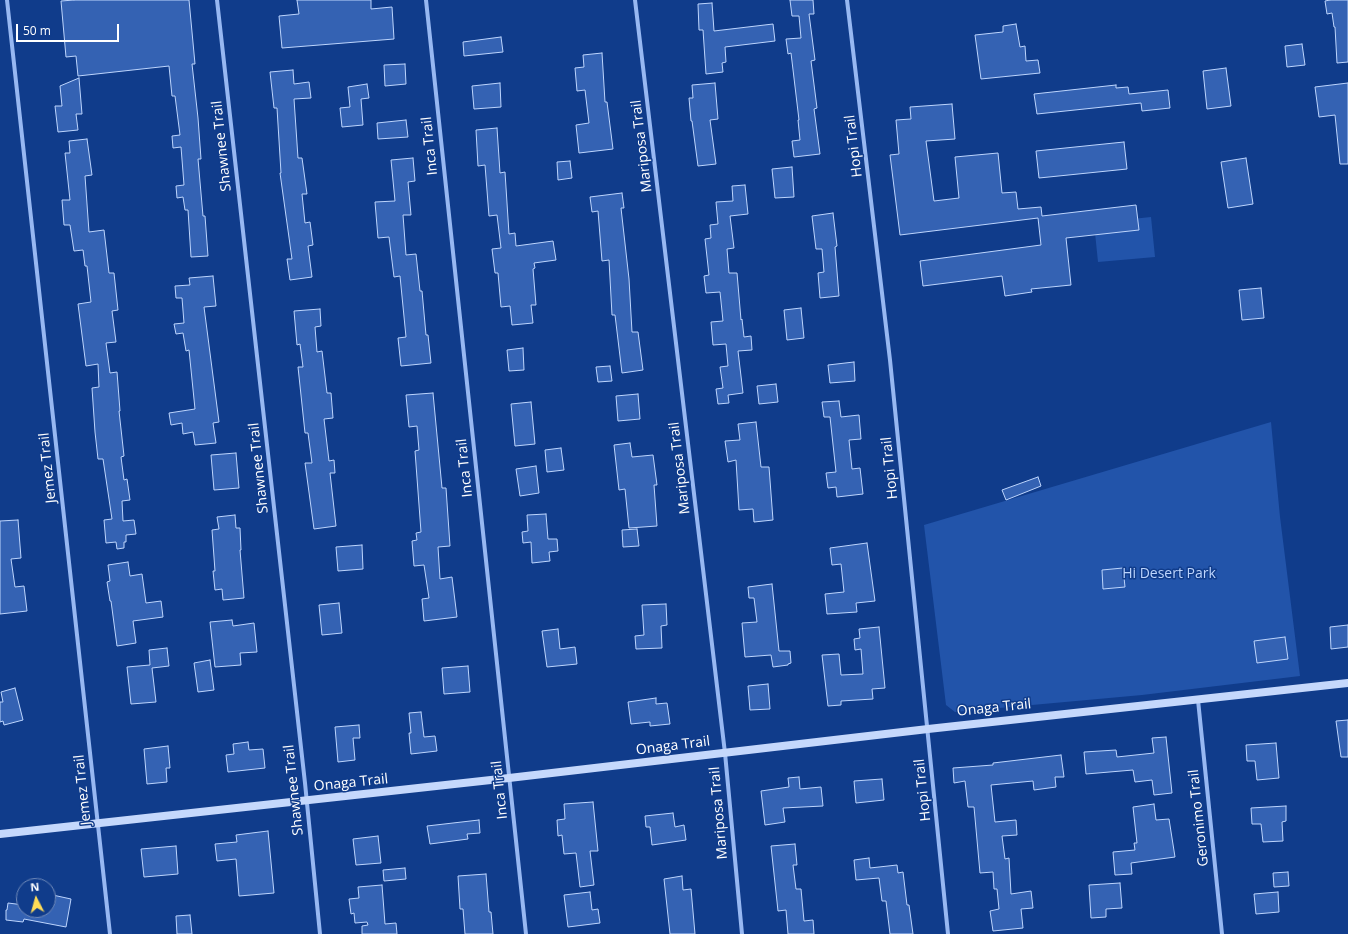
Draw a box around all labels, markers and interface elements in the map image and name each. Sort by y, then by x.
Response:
scale bar [18,16,121,42]
text: 50 m [23,22,51,39]
street label: Mariposa Trail [628,99,656,193]
street label: Shawnee Trail [209,100,235,192]
street label: Hopi Trail [842,114,866,178]
street label: Inca Trail [419,116,441,176]
street label: Mariposa Trail [666,421,694,515]
street label: Shawnee Trail [246,422,272,514]
street label: Jemez Trail [36,432,60,504]
street label: Hopi Trail [878,436,902,500]
street label: Inca Trail [454,438,476,498]
park label: Hi Desert Park [1122,566,1216,582]
street label: Onaga Trail [956,696,1032,720]
street label: Onaga Trail [635,733,711,759]
street label: Shawnee Trail [281,744,307,836]
street label: Jemez Trail [71,754,95,826]
street label: Hopi Trail [911,758,935,822]
street label: Inca Trail [489,760,511,820]
street label: Mariposa Trail [707,766,731,860]
street label: Geronimo Trail [1186,769,1212,867]
street label: Onaga Trail [313,771,389,795]
north arrow [16,878,56,918]
text: N [30,879,40,894]

